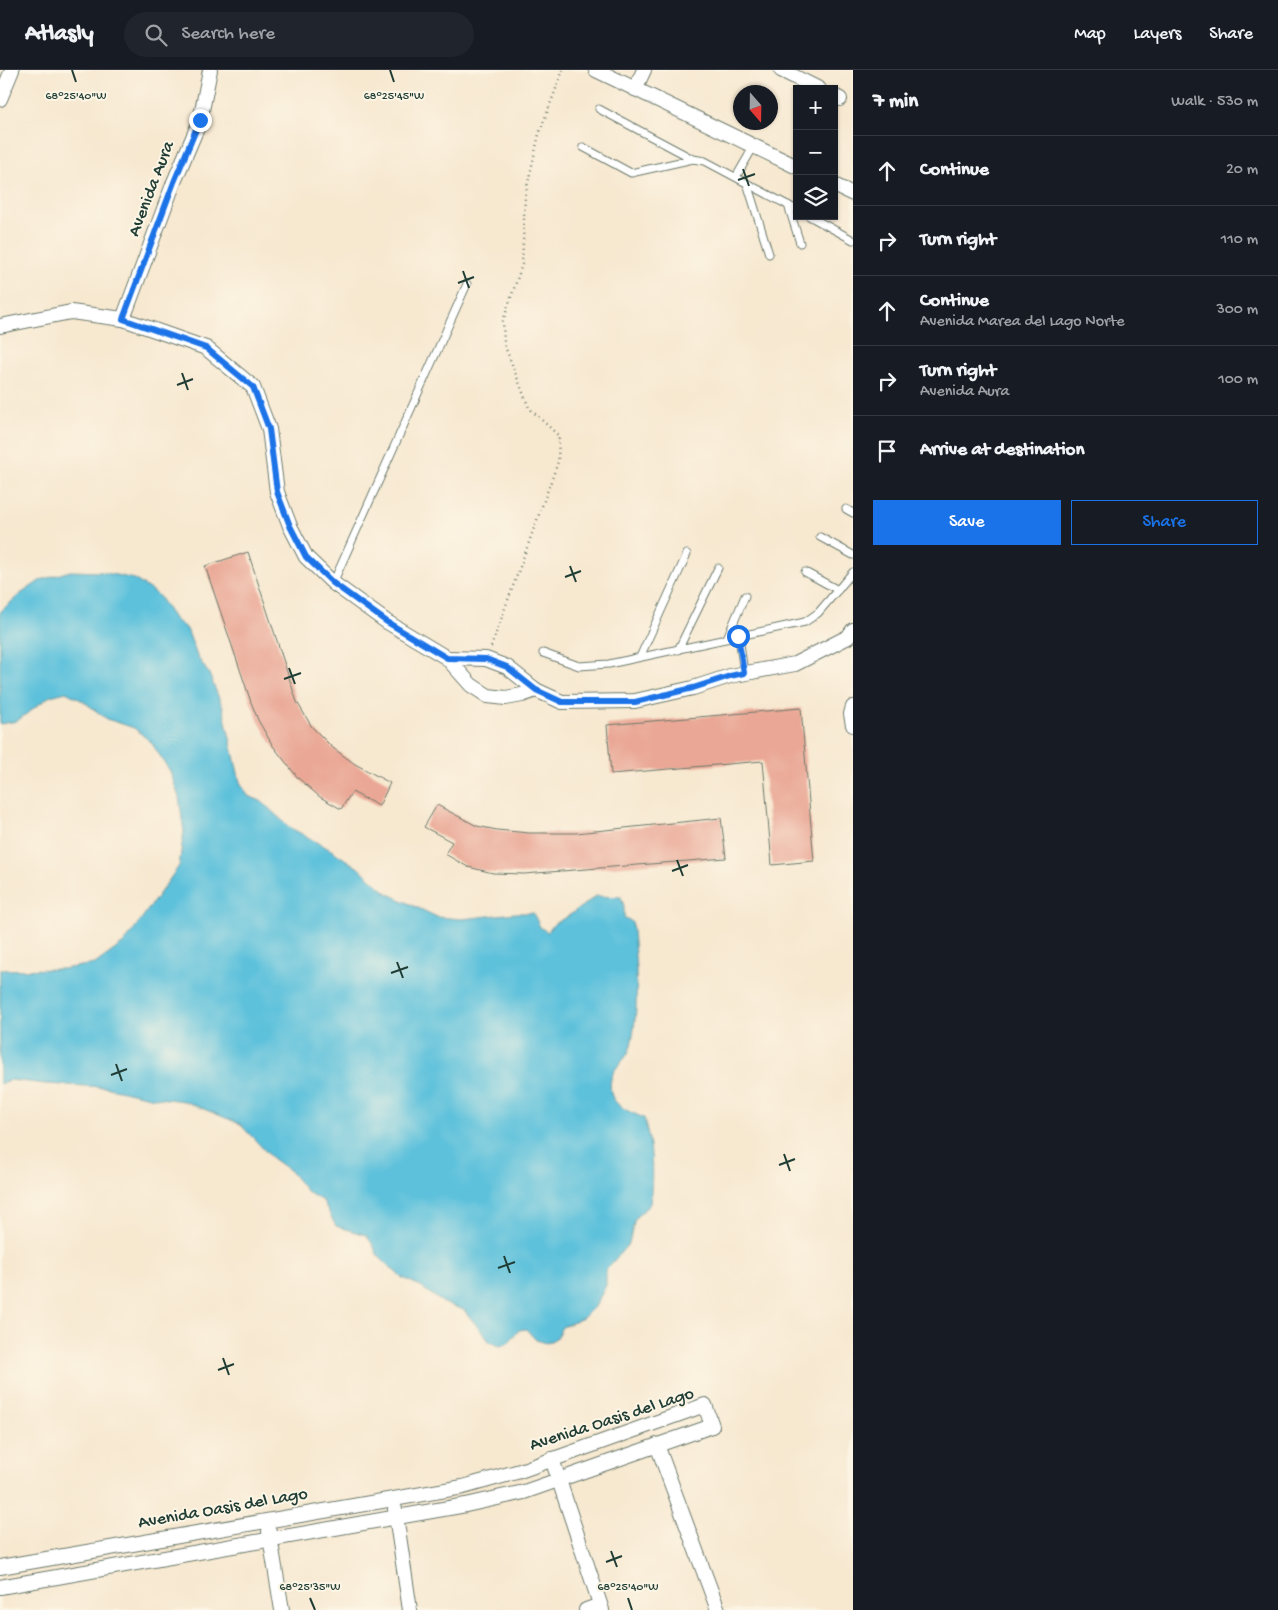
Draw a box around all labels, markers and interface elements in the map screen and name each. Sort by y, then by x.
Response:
search box [124,12,474,57]
text: Atlasly [25,20,94,49]
icon: search [142,21,170,49]
text: Search here [182,23,275,46]
text: Map [1074,24,1106,45]
text: Layers [1134,24,1181,45]
text: Share [1209,24,1253,45]
north arrow [733,85,778,130]
map controls [793,85,838,220]
button: + [793,85,838,130]
text: 68°25'40"W [46,90,106,104]
text: 68°25'45"W [364,90,424,104]
text: 7 min [873,90,918,115]
text: Walk · 530 m [1171,93,1258,112]
route end [189,109,212,132]
button: − [793,130,838,175]
street label: Avenida Aura [124,137,180,240]
icon: ahead [873,157,901,185]
text: Continue [920,159,989,182]
text: 20 m [1226,161,1258,180]
button: layers [793,175,838,220]
icon: right [873,227,901,255]
text: Turn right [920,229,996,252]
text: 110 m [1221,231,1258,250]
text: Continue [920,290,989,313]
icon: ahead [873,297,901,325]
text: 300 m [1216,301,1258,320]
text: Avenida Marea del Lago Norte [920,313,1125,332]
text: Turn right [920,360,996,383]
icon: right [873,367,901,395]
text: 100 m [1218,371,1258,390]
text: Avenida Aura [920,383,1009,402]
icon: arrive [873,437,901,465]
text: Arrive at destination [920,439,1084,462]
button: Save [873,500,1061,545]
button: Share [1071,500,1258,545]
route start [727,625,750,648]
street label: Avenida Oasis del Lago [527,1384,697,1456]
street label: Avenida Oasis del Lago [137,1484,309,1534]
text: 68°25'35"W [279,1581,341,1595]
text: 68°25'40"W [598,1581,658,1595]

